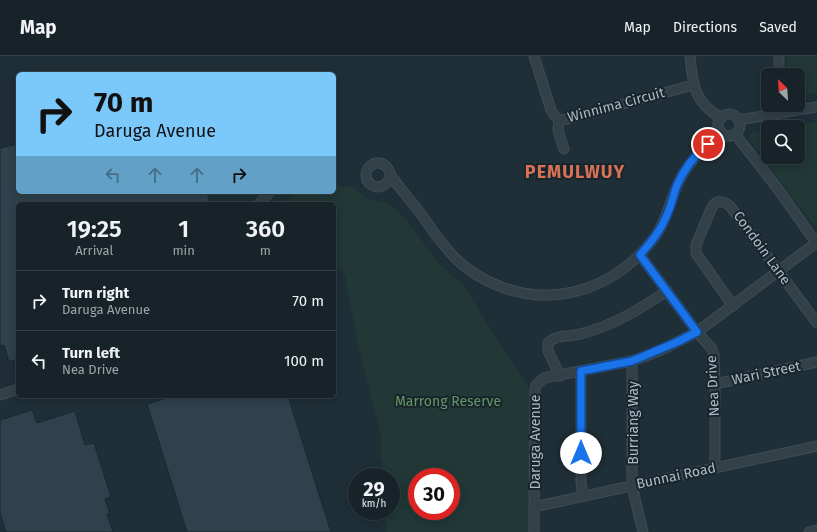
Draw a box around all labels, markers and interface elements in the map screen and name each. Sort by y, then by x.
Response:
text: Map [20,16,57,39]
text: Map [624,19,651,36]
text: Directions [673,19,737,36]
text: Saved [759,19,797,36]
north arrow [761,68,805,112]
map controls [761,68,805,164]
street label: Winnima Circuit [566,84,667,126]
text: 70 m [94,86,153,119]
icon: right [28,88,80,140]
text: Daruga Avenue [94,120,216,142]
button: search [761,120,805,164]
pin [691,127,725,161]
icon: arrive [697,133,719,155]
district label: PEMULWUY [525,161,625,183]
icon: left [102,164,124,186]
icon: ahead [144,164,166,186]
icon: ahead [186,164,208,186]
icon: right [228,164,250,186]
street label: Condoin Lane [730,208,794,288]
text: 19:25 [67,215,122,243]
text: 1 [178,215,189,243]
text: 360 [246,215,285,243]
text: Arrival [75,243,113,258]
text: min [172,243,195,258]
text: m [260,243,271,258]
text: Turn right [62,284,129,302]
icon: right [28,290,50,312]
text: 70 m [292,292,324,310]
text: Daruga Avenue [62,302,150,317]
text: Turn left [62,344,120,362]
icon: left [28,350,50,372]
text: 100 m [284,352,324,370]
street label: Nea Drive [703,355,723,417]
street label: Wari Street [730,357,803,389]
text: Nea Drive [62,362,119,377]
street label: Burriang Way [625,381,642,465]
park label: Marrong Reserve [395,393,501,410]
street label: Daruga Avenue [527,395,544,489]
position arrow [560,432,602,474]
street label: Bunnai Road [635,459,717,493]
speed limit sign: 30 [408,468,460,520]
text: 29 [363,477,385,501]
text: km/h [362,498,386,510]

